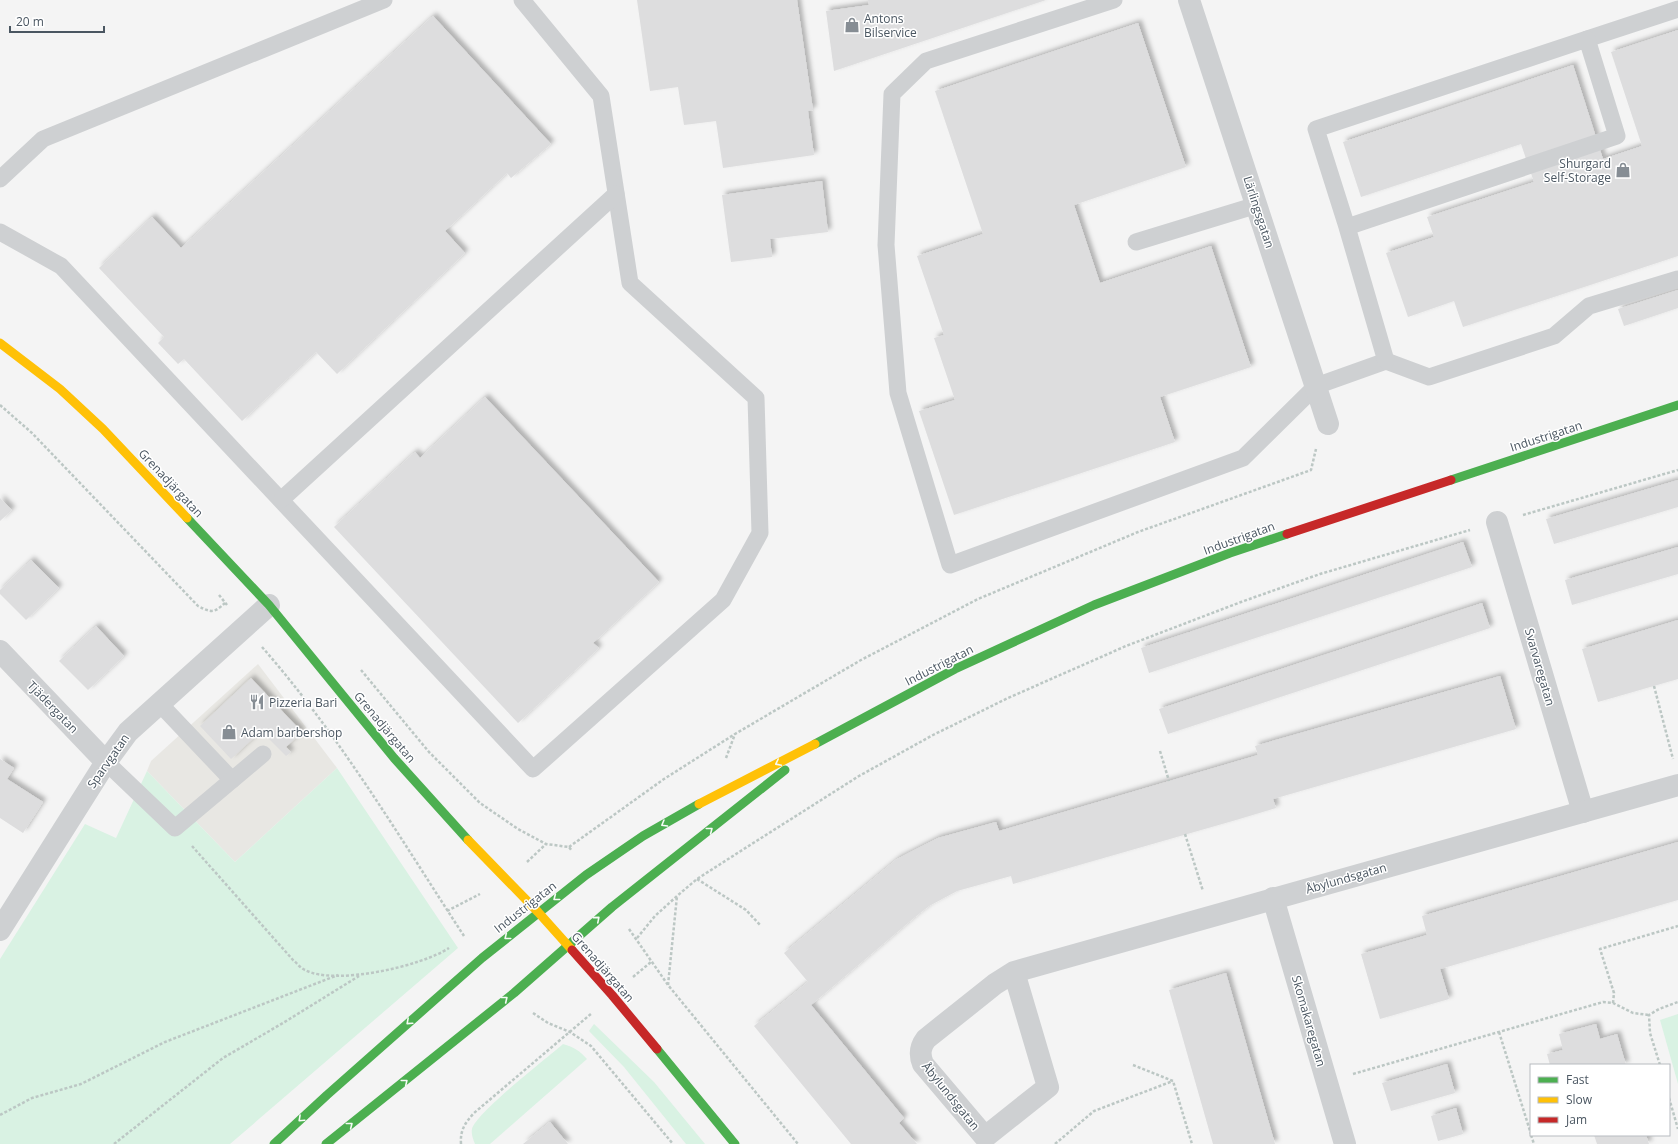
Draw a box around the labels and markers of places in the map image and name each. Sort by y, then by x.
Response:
place label: Antons Bilservice [864,10,917,41]
shop icon: Antons Bilservice [843,16,861,34]
place label: Shurgard Self-Storage [1544,155,1611,186]
shop icon: Shurgard Self-Storage [1614,161,1632,179]
restaurant icon: Pizzeria Bari [248,693,266,711]
place label: Pizzeria Bari [269,694,337,711]
shop icon: Adam barbershop [220,723,238,741]
place label: Adam barbershop [241,724,342,741]

